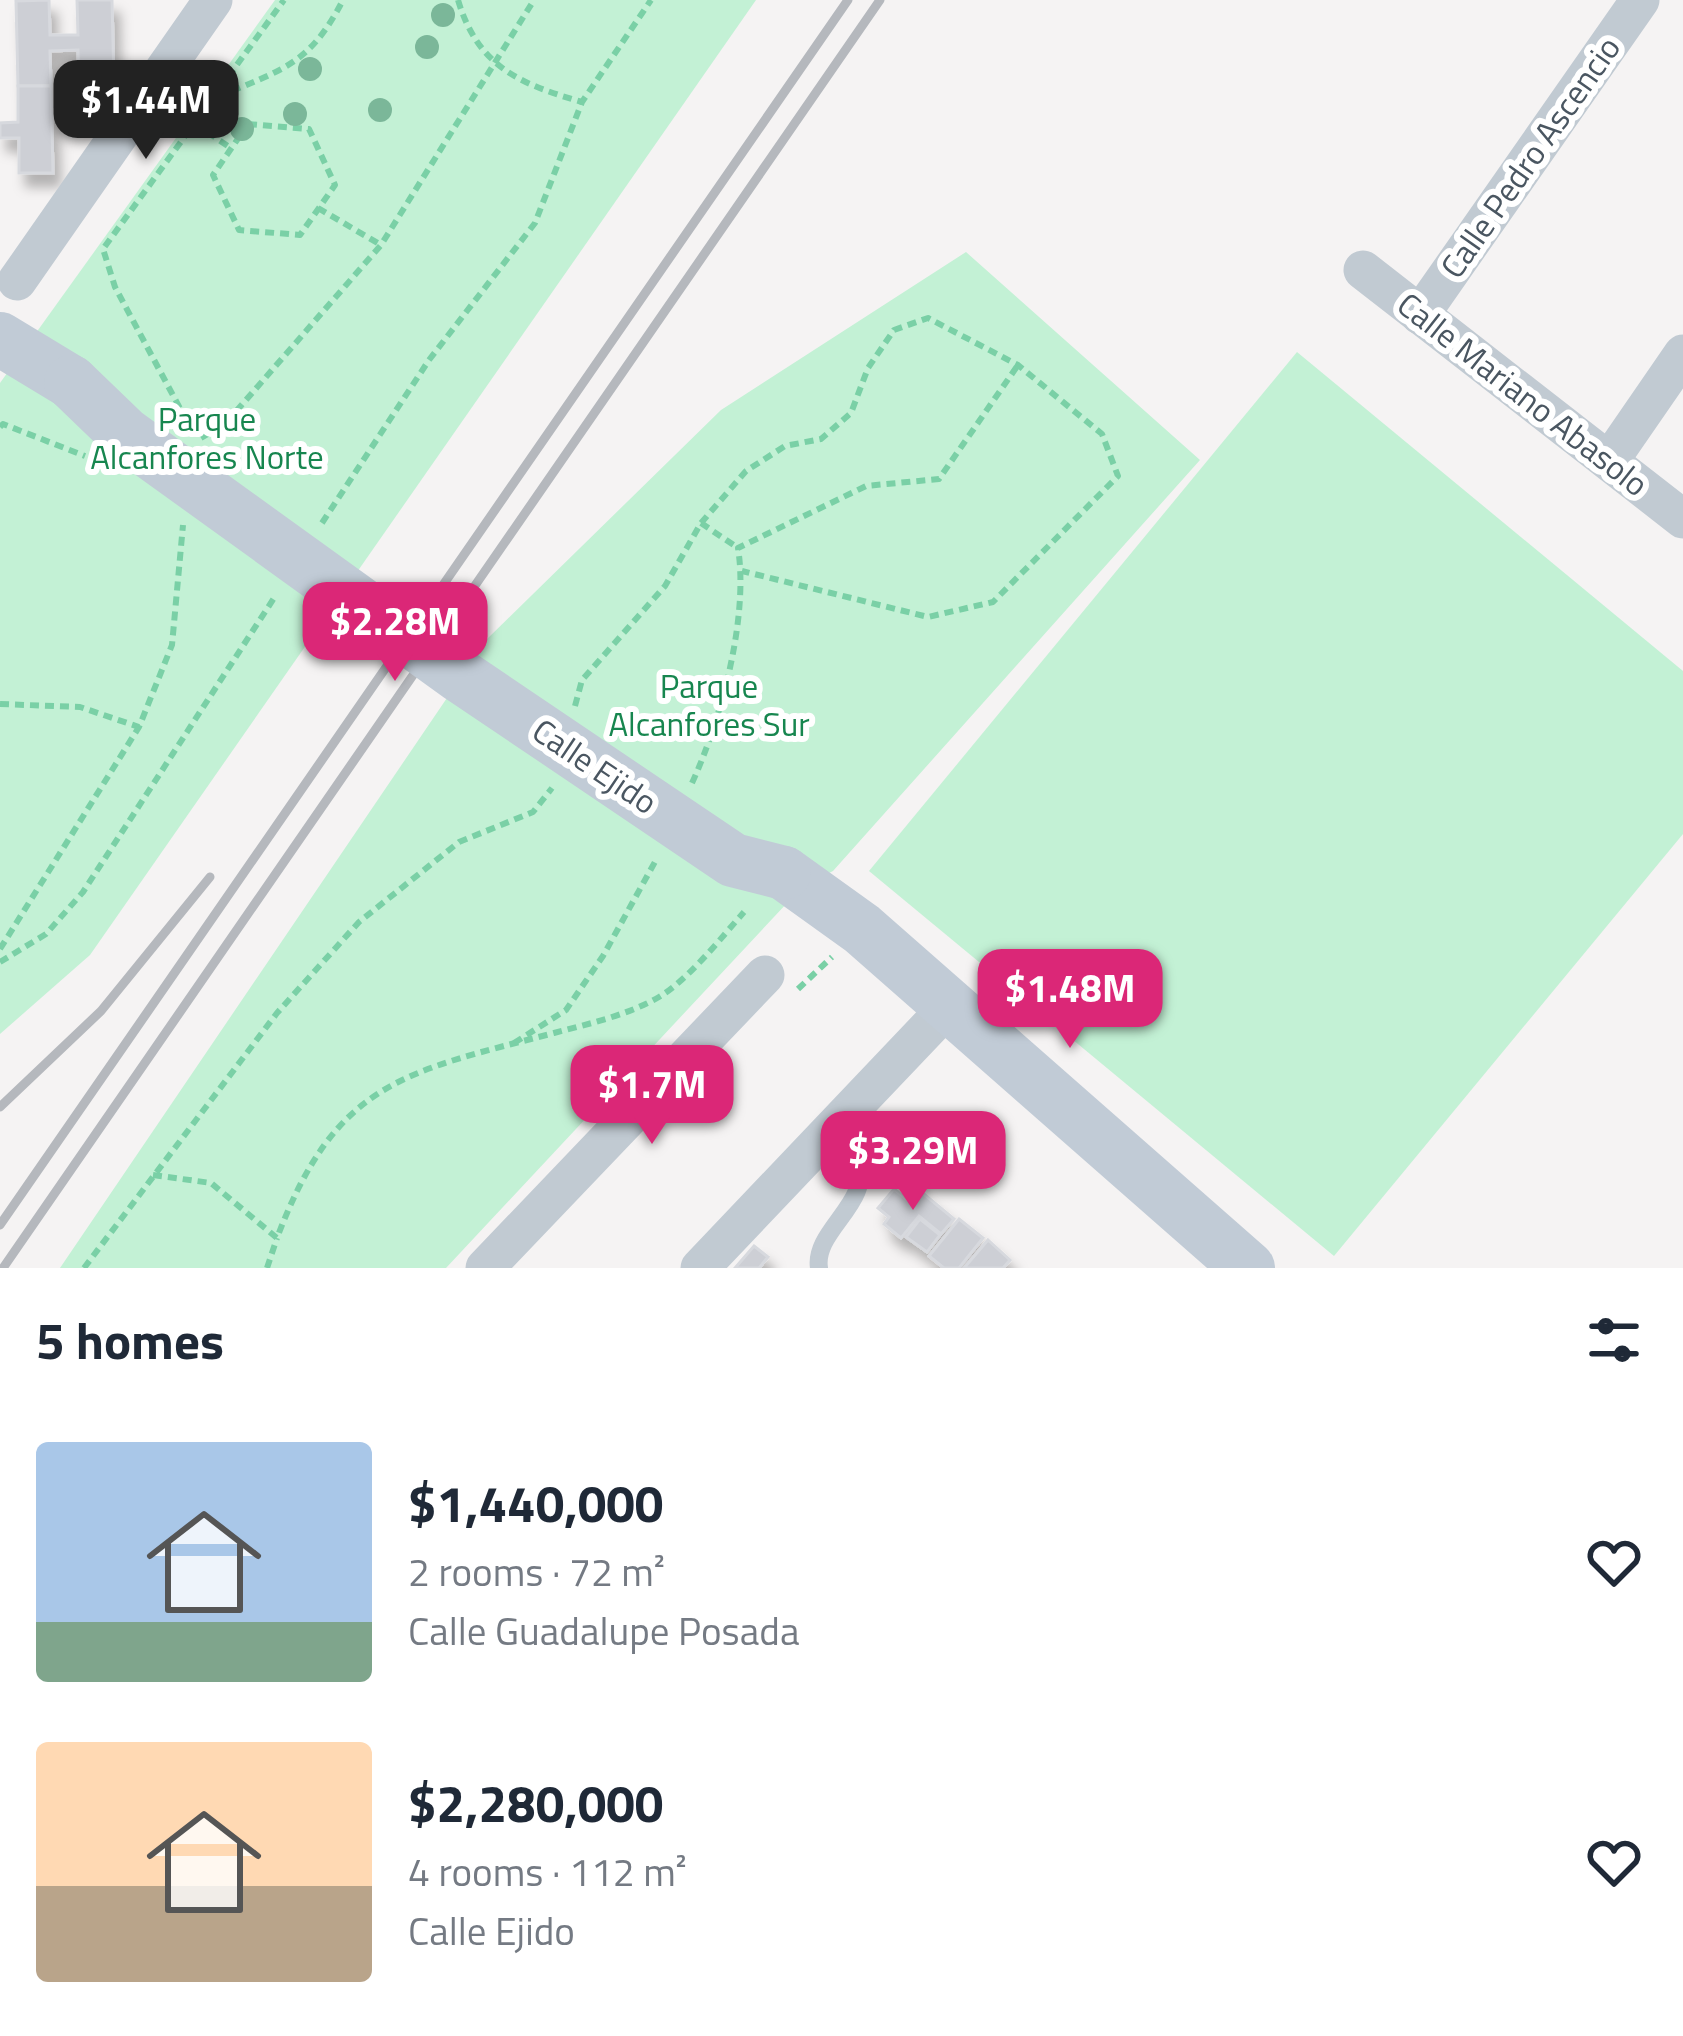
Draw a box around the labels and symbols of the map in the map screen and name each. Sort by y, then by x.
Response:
street label: Calle Pedro Ascencio [1428,26,1632,288]
pin: $1.44M [48,60,244,162]
street label: Calle Mariano Abasolo [1387,280,1659,508]
park label: Parque Alcanfores Norte [90,394,324,482]
pin: $2.28M [297,582,493,684]
park label: Parque Alcanfores Sur [608,661,810,749]
street label: Calle Ejido [522,706,668,826]
pin: $1.48M [972,949,1168,1051]
pin: $1.7M [568,1045,736,1147]
pin: $3.29M [815,1111,1011,1213]

